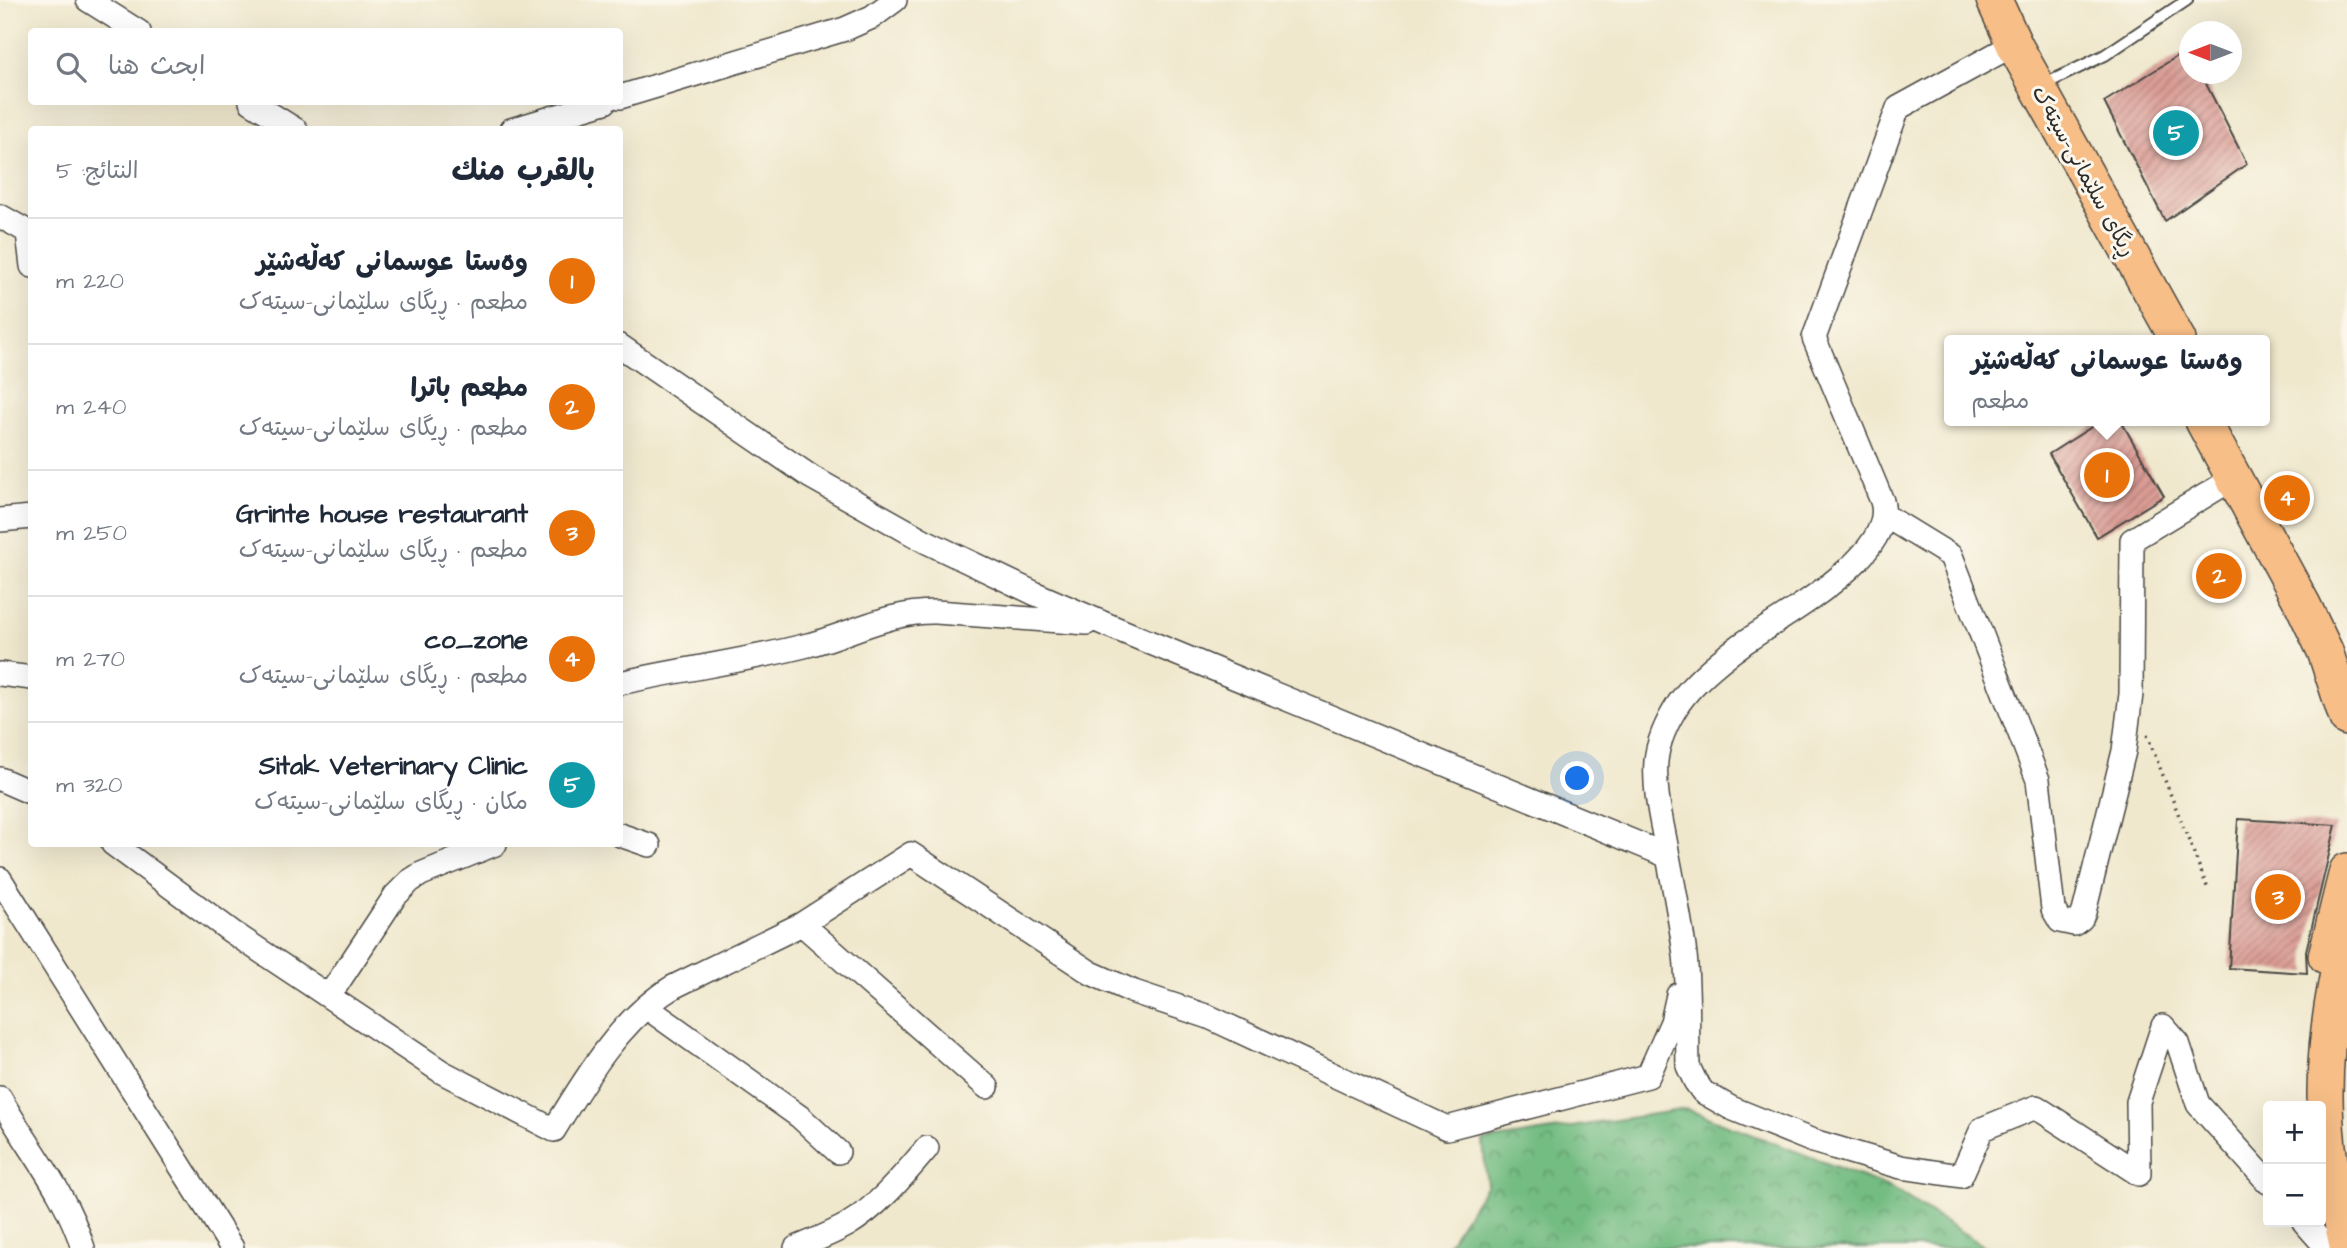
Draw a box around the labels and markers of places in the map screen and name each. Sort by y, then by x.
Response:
pin: 5 [2153,107,2199,159]
pin: 1 [2084,449,2130,501]
pin: 4 [2264,472,2310,524]
pin: 2 [2196,550,2242,602]
pin: 3 [2255,871,2301,923]

